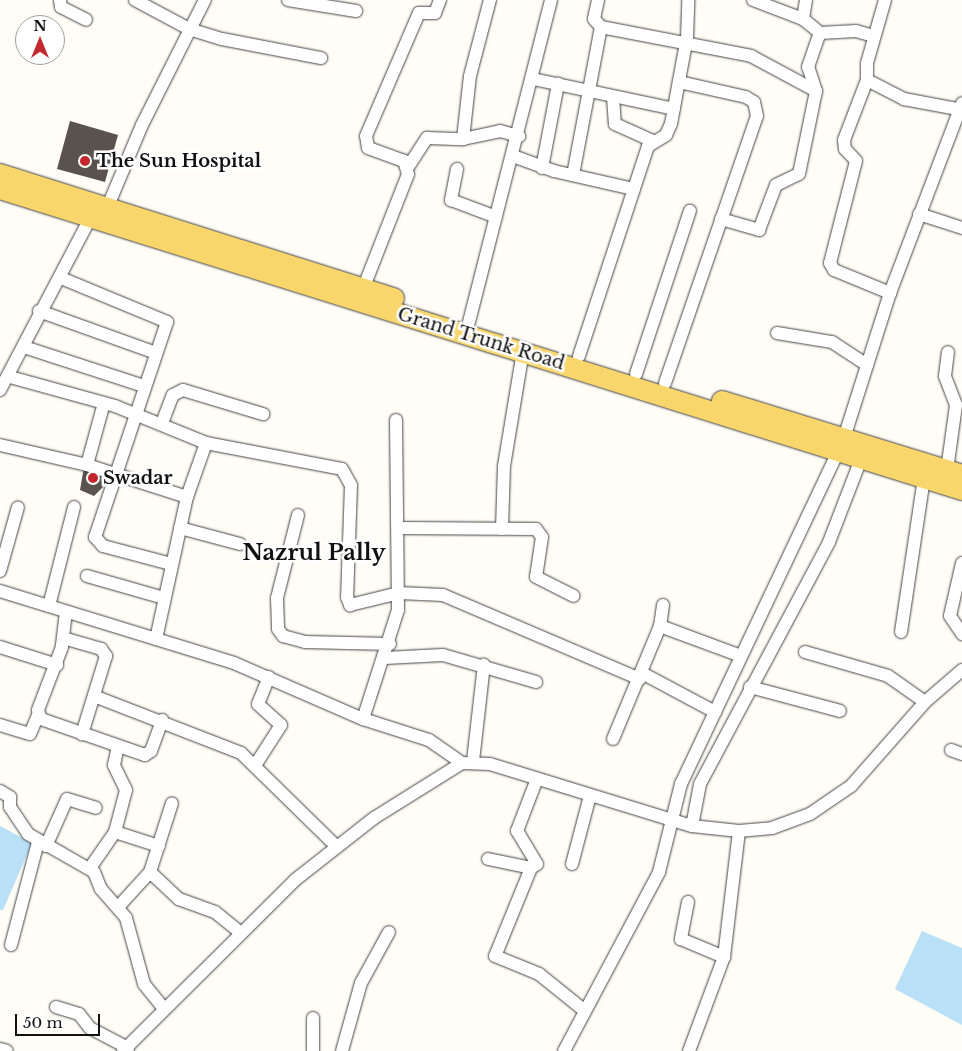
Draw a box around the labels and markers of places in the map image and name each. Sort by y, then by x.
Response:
place label: The Sun Hospital [96,150,261,172]
marker: The Sun Hospital [78,154,92,168]
place label: Swadar [103,467,173,489]
marker: Swadar [87,472,99,484]

